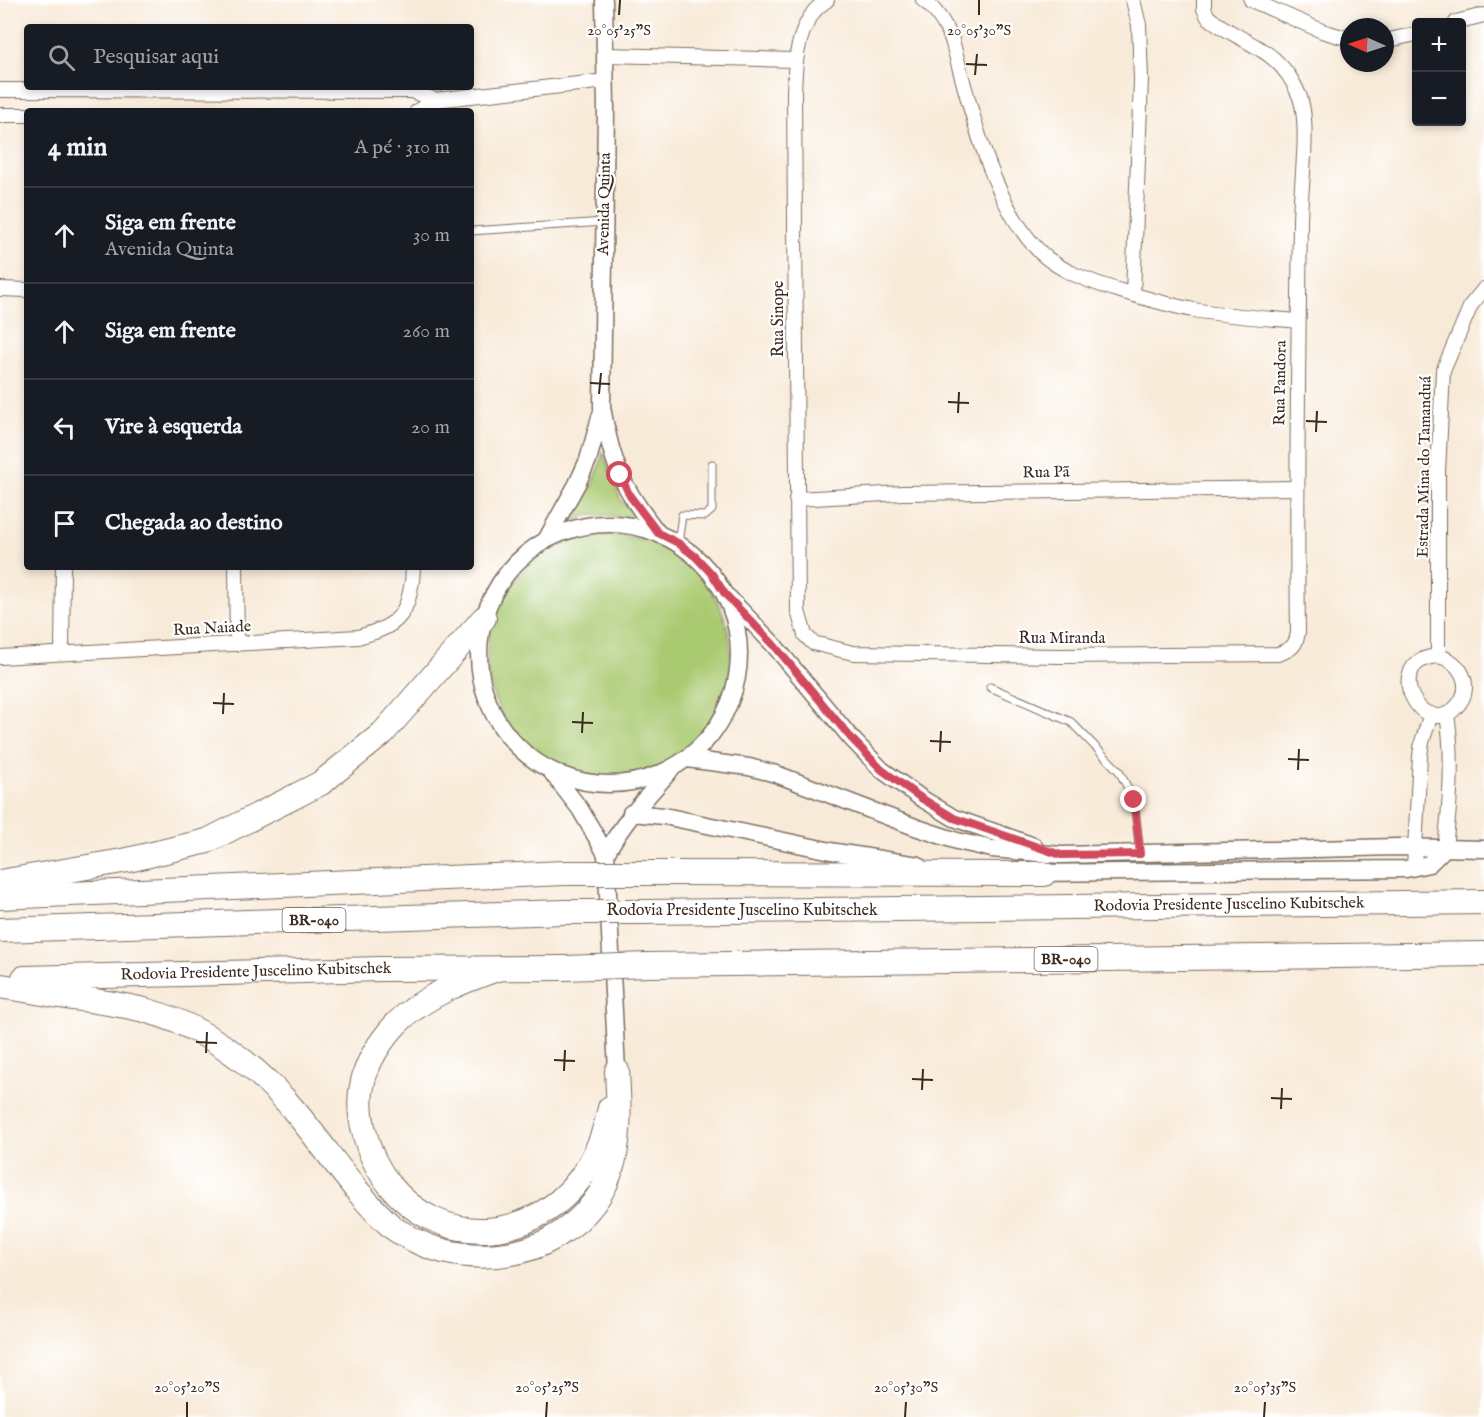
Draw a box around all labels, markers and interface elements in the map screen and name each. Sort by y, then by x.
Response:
north arrow [1340,18,1394,72]
map controls [1412,18,1466,126]
button: + [1412,18,1466,72]
text: 20°05'25"S [587,21,651,40]
text: 20°05'30"S [947,21,1011,40]
search box [24,24,474,90]
icon: search [45,41,78,74]
text: Pesquisar aqui [93,43,219,71]
button: − [1412,72,1466,126]
text: 4 min [48,131,107,164]
text: A pé · 310 m [354,135,450,160]
street label: Avenida Quinta [594,152,616,257]
text: Siga em frente [105,209,236,237]
icon: ahead [48,219,81,252]
text: 30 m [413,223,450,248]
text: Avenida Quinta [105,237,234,262]
street label: Rua Sinope [769,281,789,357]
icon: ahead [48,315,81,348]
text: Siga em frente [105,317,236,345]
text: 260 m [403,319,450,344]
street label: Rua Pandora [1270,340,1292,426]
street label: Estrada Mina do Tamanduá [1413,376,1437,558]
icon: left [48,411,81,444]
text: Vire à esquerda [105,413,242,441]
text: 20 m [411,415,450,440]
route start [606,461,632,487]
street label: Rua Pã [1022,463,1070,483]
icon: arrive [48,507,81,540]
text: Chegada ao destino [105,509,283,537]
street label: Rua Naiade [172,617,252,641]
street label: Rua Miranda [1019,629,1106,649]
route end [1120,786,1146,812]
street label: Rodovia Presidente Juscelino Kubitschek [1093,893,1365,917]
street label: Rodovia Presidente Juscelino Kubitschek [607,901,878,921]
road number: BR-040 [282,908,346,932]
road number: BR-040 [1034,947,1098,971]
street label: Rodovia Presidente Juscelino Kubitschek [120,959,392,986]
text: 20°05'20"S [154,1378,220,1397]
text: 20°05'25"S [515,1378,579,1397]
text: 20°05'30"S [874,1378,938,1397]
text: 20°05'35"S [1234,1378,1296,1397]

